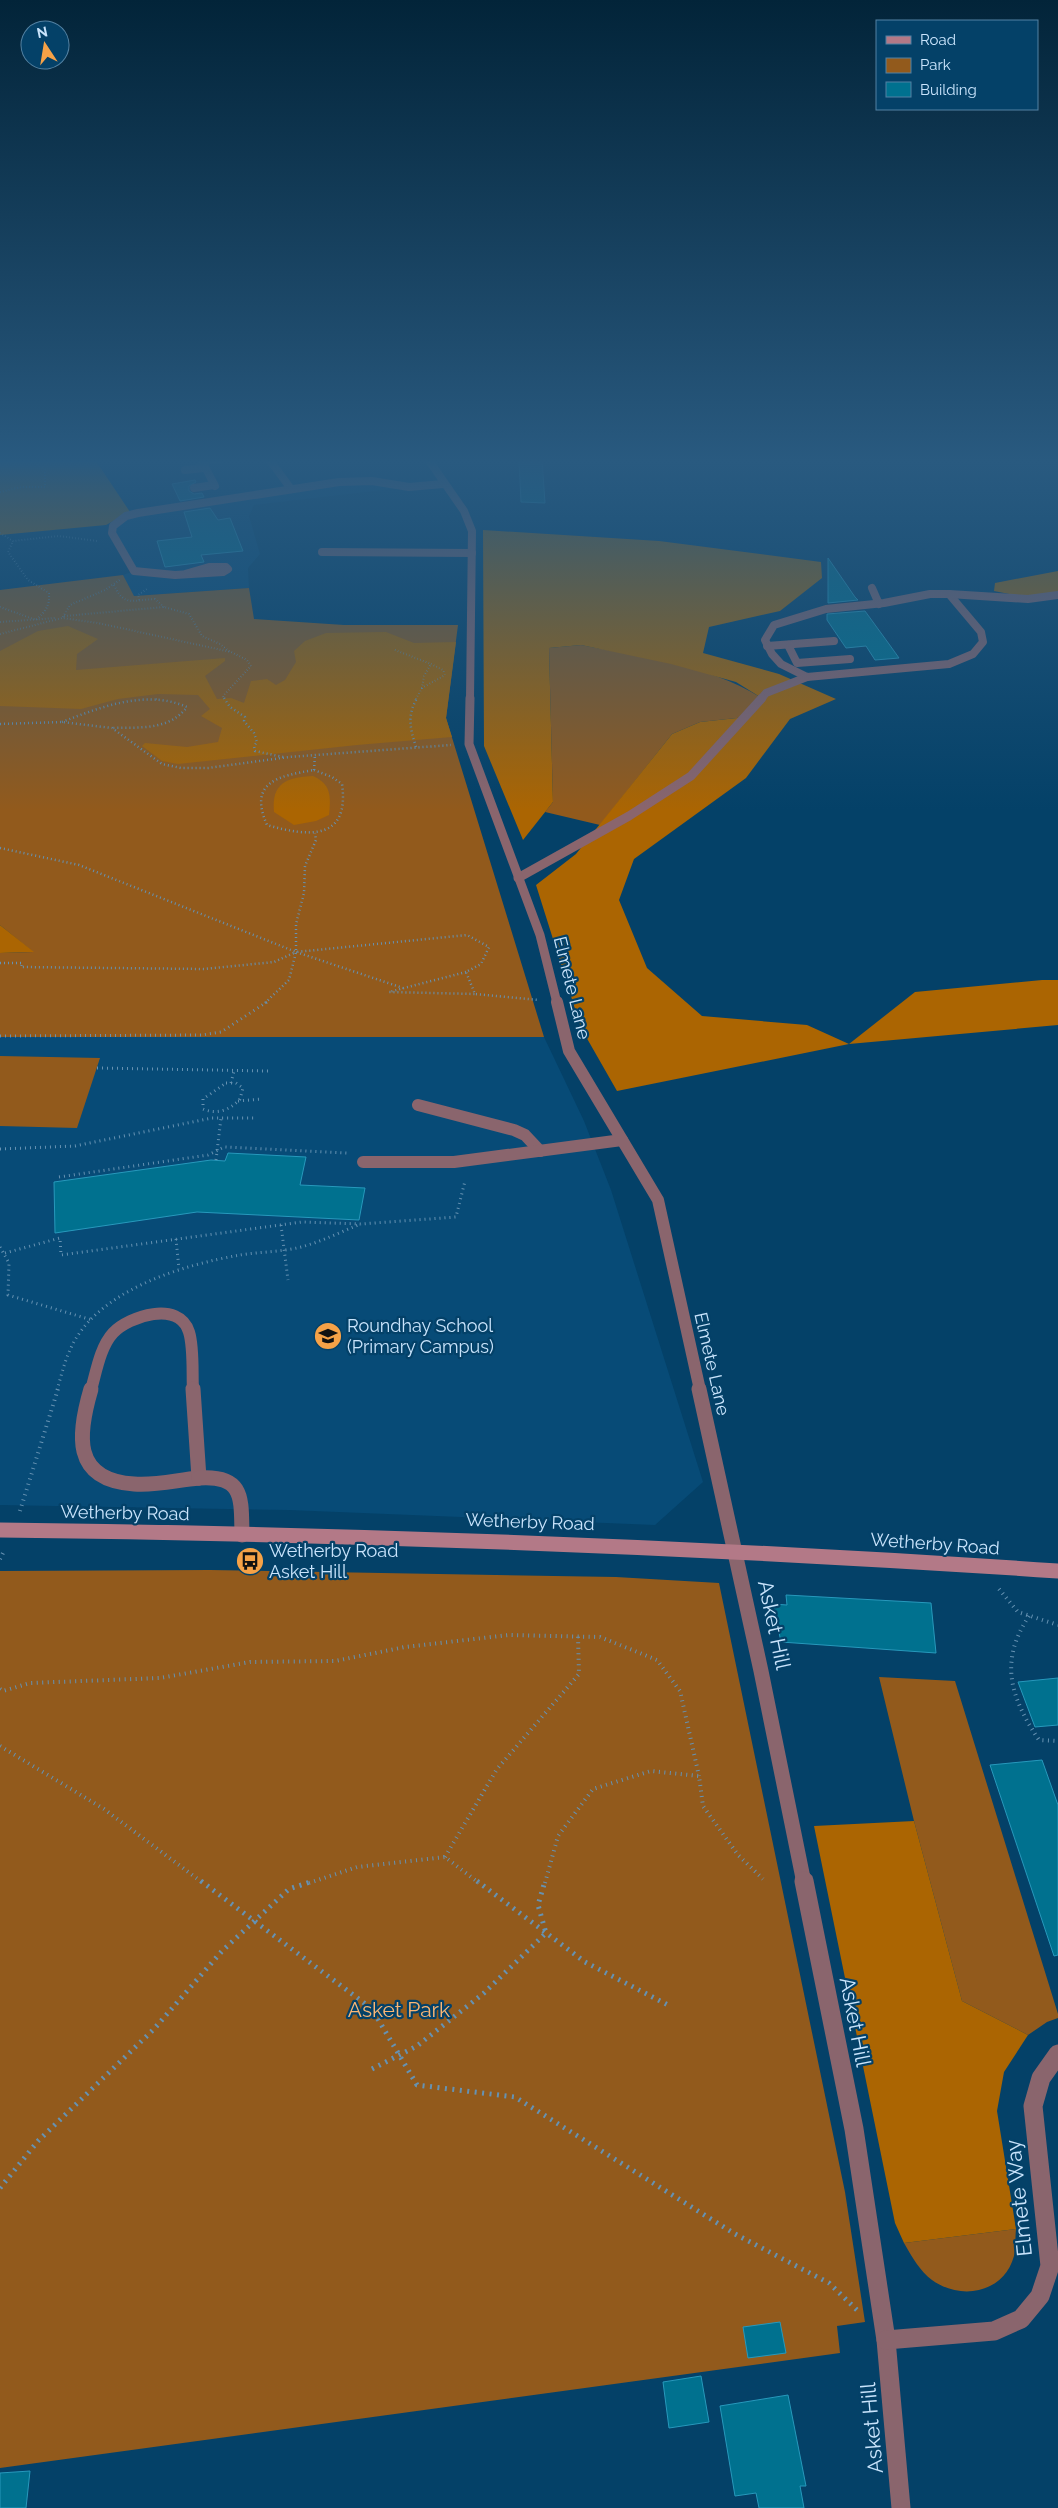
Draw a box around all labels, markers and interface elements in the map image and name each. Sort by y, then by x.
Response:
north arrow [20,20,70,70]
legend [876,20,1038,110]
text: N [35,23,49,41]
text: Road [920,31,956,49]
text: Park [920,56,951,74]
text: Building [920,81,977,99]
street label: Elmete Lane [550,934,596,1042]
street label: Elmete Lane [690,1310,735,1418]
place label: Roundhay School (Primary Campus) [347,1315,494,1357]
school or university icon: Roundhay School (Primary Campus) [313,1321,343,1351]
street label: Wetherby Road [60,1501,190,1524]
street label: Wetherby Road [465,1509,595,1534]
street label: Wetherby Road [870,1529,1000,1558]
place label: Wetherby Road Asket Hill [269,1540,398,1582]
bus stop icon: Wetherby Road Asket Hill [235,1546,265,1576]
street label: Asket Hill [753,1578,796,1672]
street label: Asket Hill [835,1975,876,2069]
park label: Asket Park [348,1997,450,2022]
street label: Elmete Way [1000,2138,1037,2258]
street label: Asket Hill [855,2381,888,2474]

